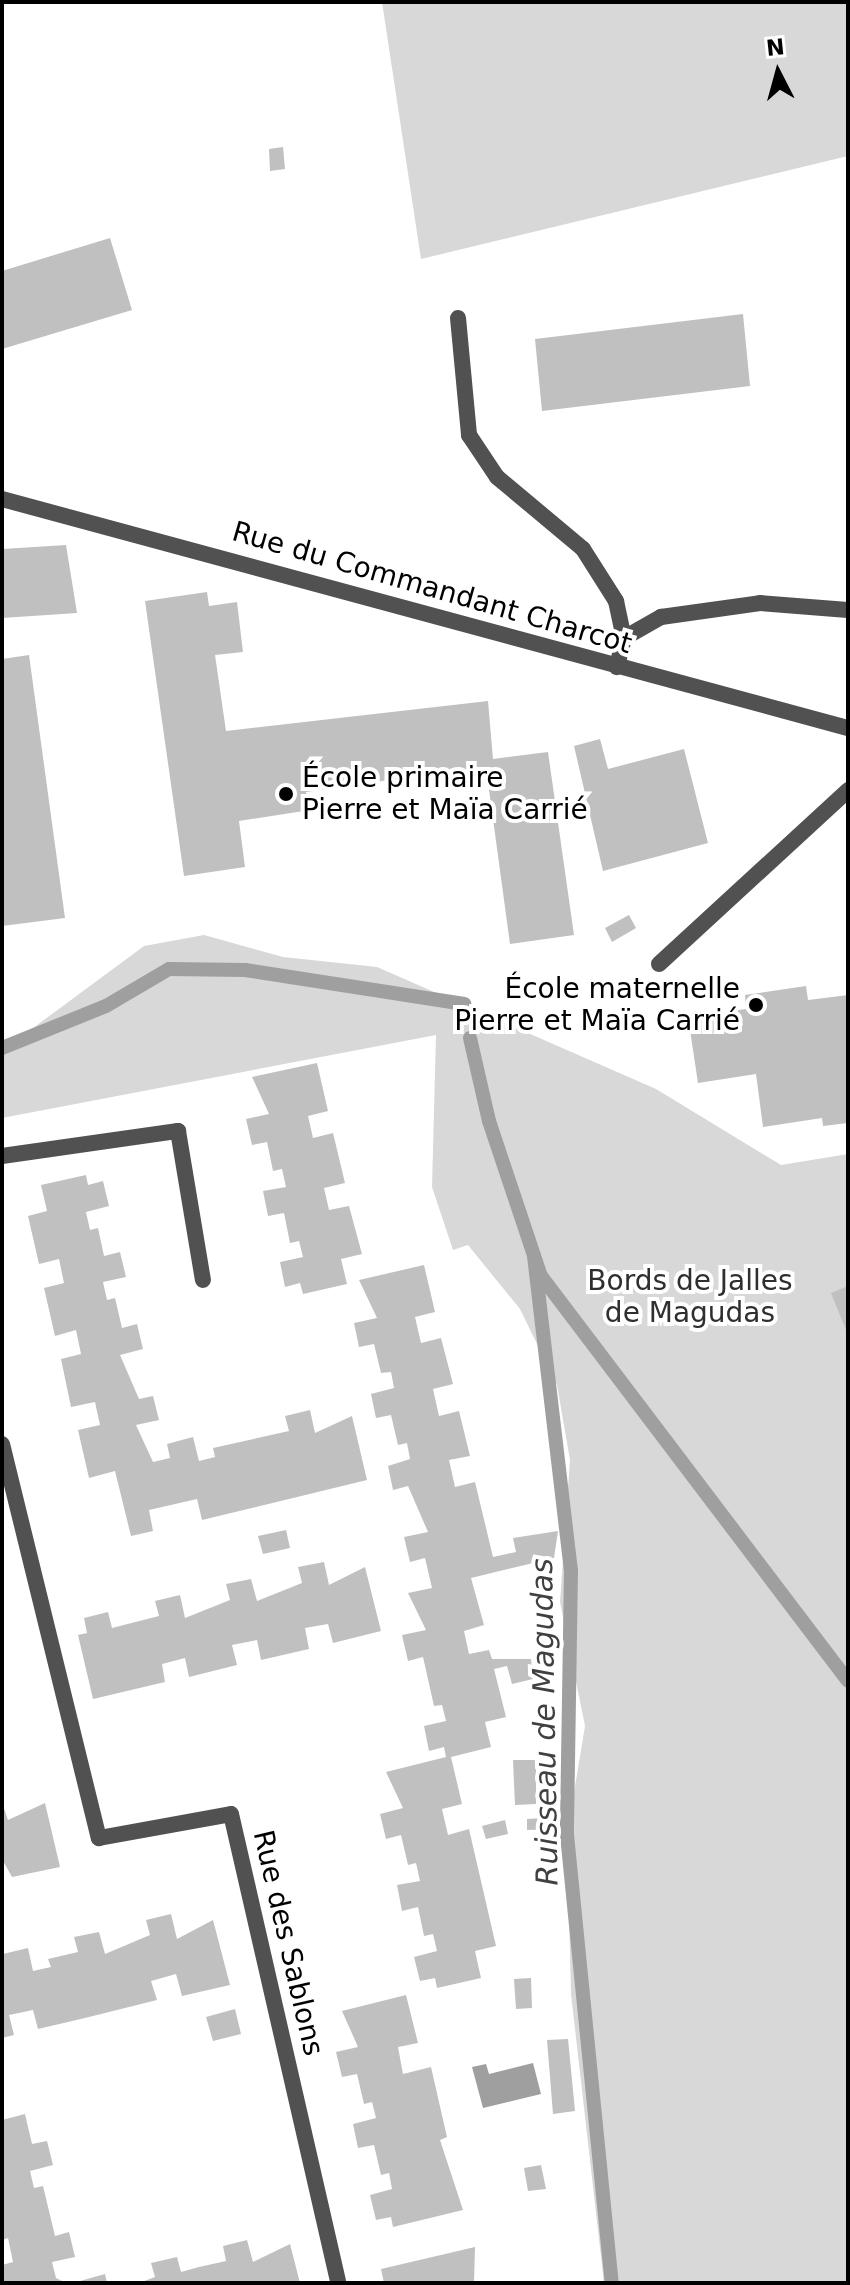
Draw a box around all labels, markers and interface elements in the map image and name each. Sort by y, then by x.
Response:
north arrow [738,32,818,112]
text: N [765,34,786,61]
street label: Rue du Commandant Charcot [228,515,636,661]
place label: École primaire Pierre et Maïa Carrié [302,761,588,827]
marker: École primaire Pierre et Maïa Carrié [277,785,295,803]
place label: École maternelle Pierre et Maïa Carrié [454,972,740,1038]
marker: École maternelle Pierre et Maïa Carrié [747,996,765,1014]
park label: Bords de Jalles de Magudas [587,1264,793,1330]
water label: Ruisseau de Magudas [524,1558,566,1886]
street label: Rue des Sablons [246,1827,330,2059]

